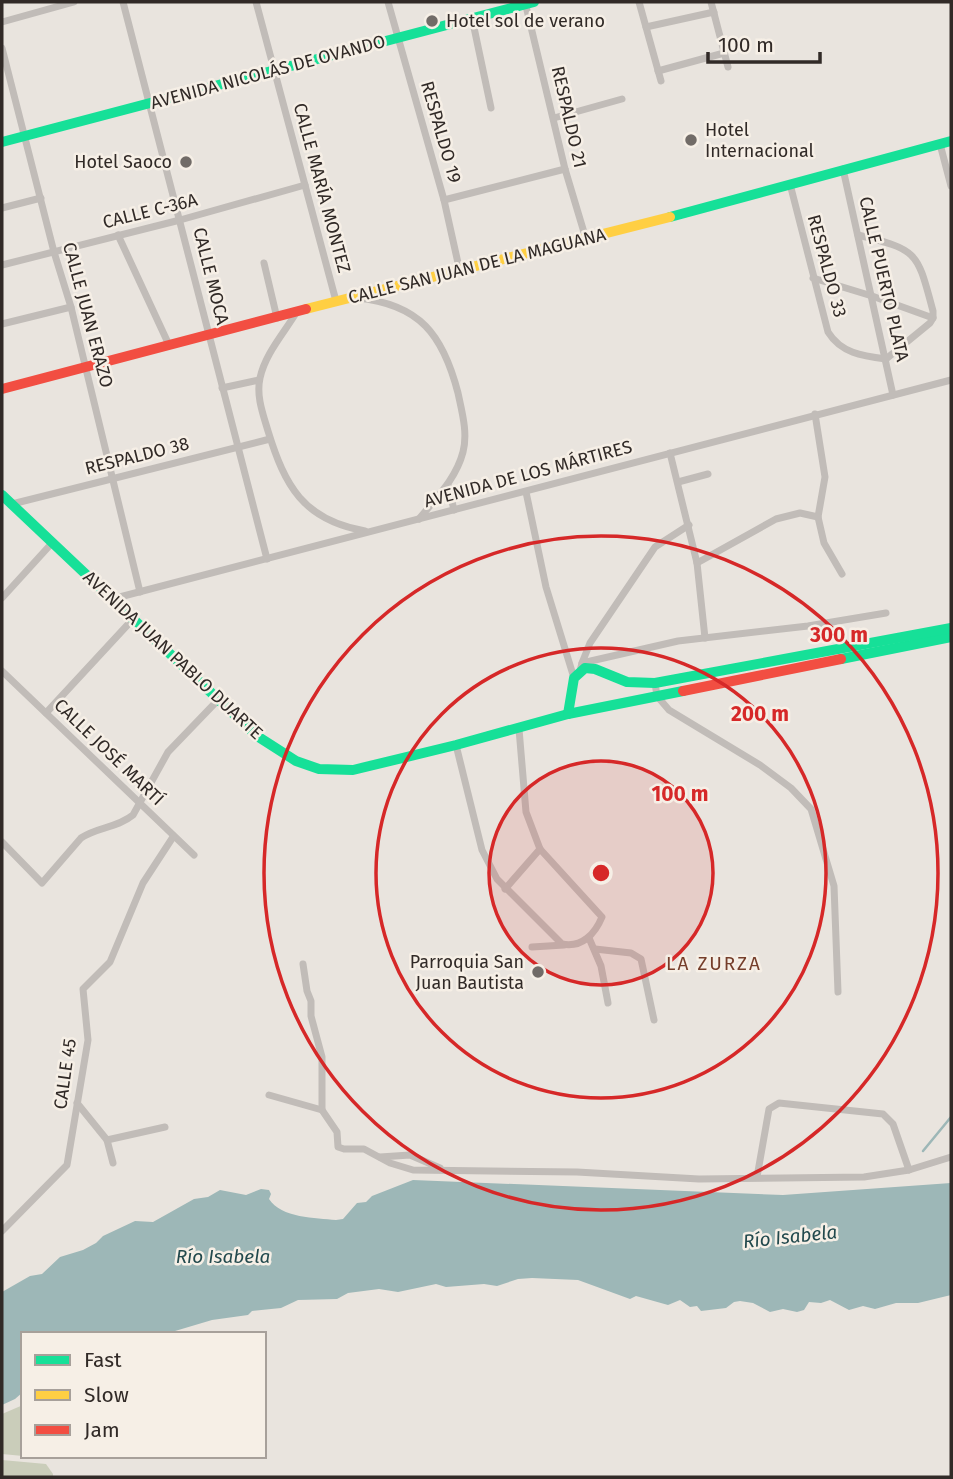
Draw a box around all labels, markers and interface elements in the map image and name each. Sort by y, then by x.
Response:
place label: Hotel sol de verano [446,10,605,32]
marker: Hotel sol de verano [424,13,440,29]
scale bar [708,21,820,65]
street label: AVENIDA NICOLÁS DE OVANDO [148,29,388,114]
text: 100 m [718,32,774,58]
street label: RESPALDO 21 [547,64,591,170]
street label: RESPALDO 19 [416,79,466,185]
street label: CALLE MARÍA MONTEZ [289,100,356,275]
place label: Hotel Internacional [705,119,814,162]
marker: Hotel Internacional [683,132,699,148]
place label: Hotel Saoco [74,151,172,173]
marker: Hotel Saoco [178,154,194,170]
street label: CALLE C-36A [100,188,200,233]
street label: CALLE PUERTO PLATA [854,194,914,364]
street label: RESPALDO 33 [803,212,851,320]
street label: CALLE SAN JUAN DE LA MAGUANA [346,223,609,309]
street label: CALLE MOCA [188,225,234,328]
street label: CALLE JUAN ERAZO [58,240,118,390]
street label: RESPALDO 38 [83,432,191,480]
street label: AVENIDA DE LOS MÁRTIRES [421,435,635,512]
street label: AVENIDA JUAN PABLO DUARTE [79,566,267,744]
text: 300 m [809,622,868,648]
street label: CALLE JOSÉ MARTÍ [49,693,169,810]
text: 200 m [731,701,789,727]
text: 100 m [651,781,709,807]
centre of rings [589,861,613,885]
place label: Parroquia San Juan Bautista [410,951,524,994]
district label: LA ZURZA [666,952,762,975]
marker: Parroquia San Juan Bautista [530,964,546,980]
street label: CALLE 45 [49,1037,81,1111]
water label: Río Isabela [742,1220,838,1253]
water label: Río Isabela [176,1245,270,1268]
legend [21,1332,266,1458]
text: Fast [84,1347,122,1373]
text: Slow [84,1382,129,1408]
text: Jam [84,1417,120,1443]

